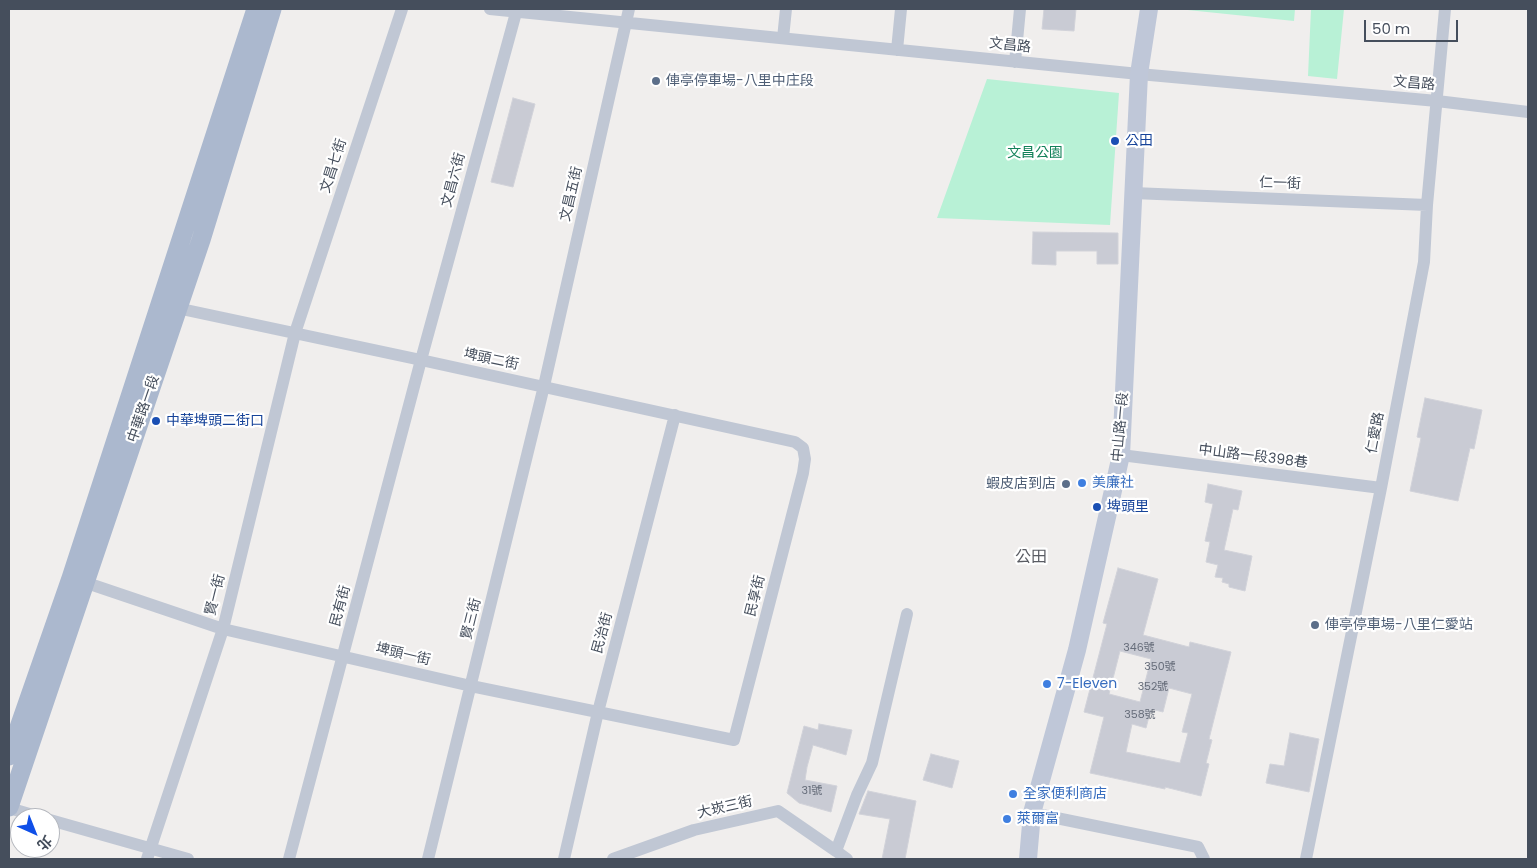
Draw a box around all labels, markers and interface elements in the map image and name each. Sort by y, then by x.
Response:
scale bar [1367,10,1461,42]
text: 50 m [1372,18,1410,39]
street label: 文昌路 [988,35,1032,57]
place label: 俥亭停車場-八里中庄段 [666,73,814,89]
street label: 文昌路 [1392,74,1436,94]
marker: 俥亭停車場-八里中庄段 [650,75,662,87]
place label: 公田 [1125,133,1153,149]
marker: 公田 [1109,135,1121,147]
street label: 文昌七街 [317,137,351,195]
park label: 文昌公園 [1007,145,1063,161]
street label: 文昌六街 [439,151,469,209]
street label: 文昌五街 [558,165,586,223]
street label: 仁一街 [1259,175,1301,193]
street label: 埤頭二街 [462,346,520,374]
street label: 中華路一段 [125,373,163,445]
street label: 中山路一段 [1110,391,1132,463]
street label: 仁愛路 [1364,411,1388,455]
place label: 中華埤頭二街口 [166,413,264,429]
marker: 中華埤頭二街口 [150,415,162,427]
street label: 中山路一段398巷 [1197,442,1309,472]
place label: 美廉社 [1092,475,1134,491]
place label: 蝦皮店到店 [986,476,1056,492]
marker: 美廉社 [1076,477,1088,489]
marker: 蝦皮店到店 [1060,478,1072,490]
place label: 埤頭里 [1107,499,1149,515]
marker: 埤頭里 [1091,501,1103,513]
district label: 公田 [1015,548,1047,568]
street label: 賢一街 [203,573,229,617]
street label: 民享街 [743,574,769,618]
street label: 民有街 [327,584,355,628]
street label: 賢三街 [459,597,485,641]
street label: 民治街 [589,611,617,655]
place label: 俥亭停車場-八里仁愛站 [1325,617,1473,633]
marker: 俥亭停車場-八里仁愛站 [1309,619,1321,631]
street label: 埤頭一街 [374,641,432,669]
house number: 346號 [1123,641,1155,655]
house number: 350號 [1144,660,1176,674]
place label: 7-Eleven [1057,676,1117,692]
marker: 7-Eleven [1041,678,1053,690]
house number: 352號 [1138,680,1168,694]
house number: 358號 [1124,708,1156,722]
house number: 31號 [802,784,822,798]
place label: 全家便利商店 [1023,786,1107,802]
marker: 全家便利商店 [1007,788,1019,800]
street label: 大崁三街 [696,794,754,822]
north arrow [10,808,60,858]
place label: 萊爾富 [1017,811,1059,827]
marker: 萊爾富 [1001,813,1013,825]
text: 北 [33,831,57,855]

